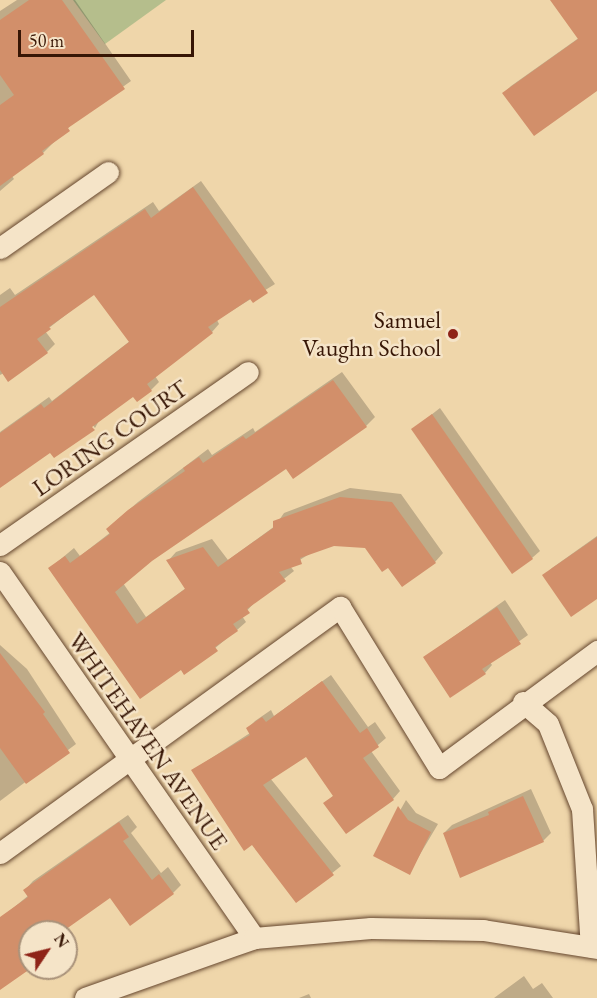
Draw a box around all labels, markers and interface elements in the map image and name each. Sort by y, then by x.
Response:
scale bar [21,18,196,56]
text: 50 m [29,29,64,52]
place label: Samuel Vaughn School [302,306,441,362]
marker: Samuel Vaughn School [446,327,460,341]
street label: LORING COURT [27,374,193,502]
street label: WHITEHAVEN AVENUE [62,627,234,855]
north arrow [18,920,78,980]
text: N [49,929,74,952]

